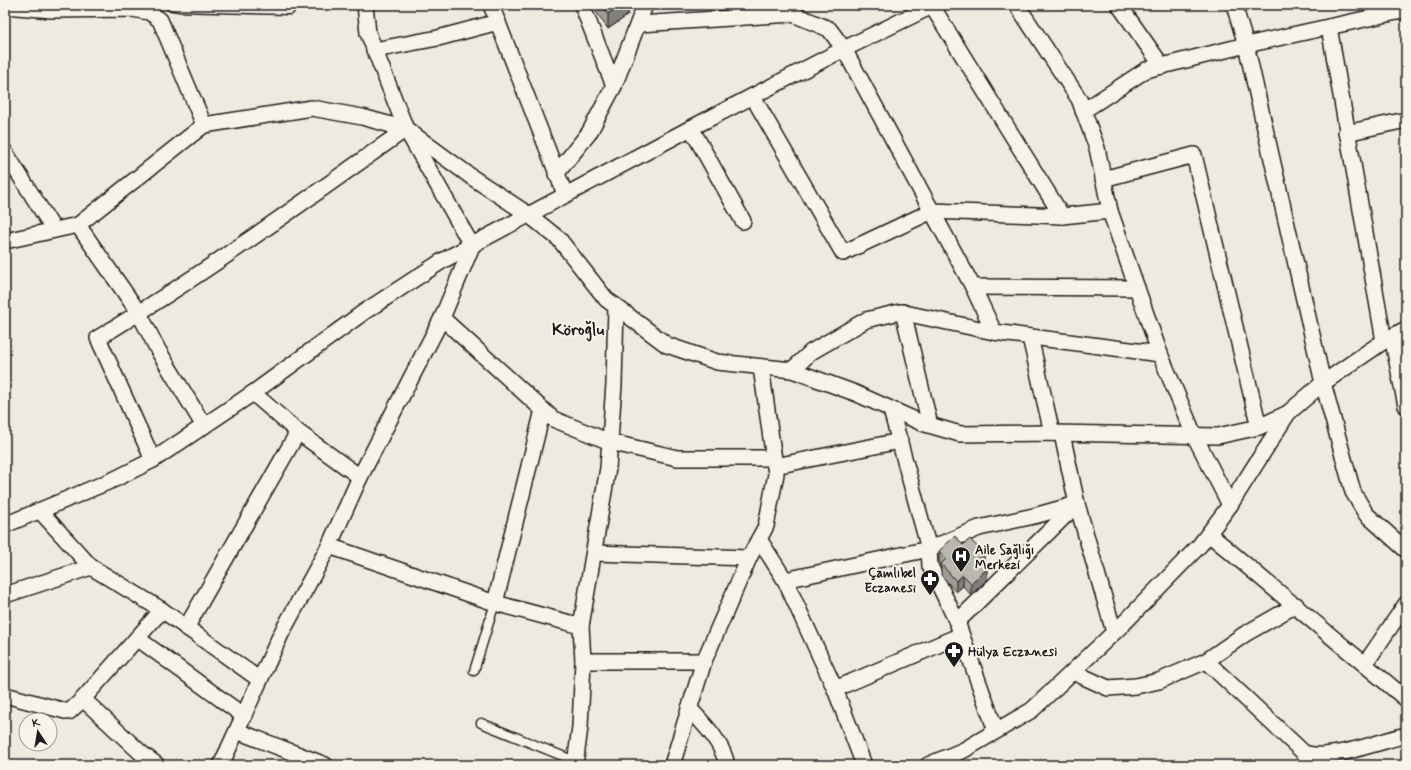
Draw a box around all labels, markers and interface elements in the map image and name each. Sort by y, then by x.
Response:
district label: Köroğlu [552,319,604,342]
place label: Aile Sağlığı Merkezi [975,542,1034,574]
hospital icon: Aile Sağlığı Merkezi [950,545,972,573]
place label: Çamlıbel Eczanesi [864,565,916,597]
pharmacy icon: Çamlıbel Eczanesi [919,568,941,596]
pharmacy icon: Hülya Eczanesi [943,640,965,668]
place label: Hülya Eczanesi [968,644,1057,661]
north arrow [18,712,58,752]
text: K [31,715,42,731]

